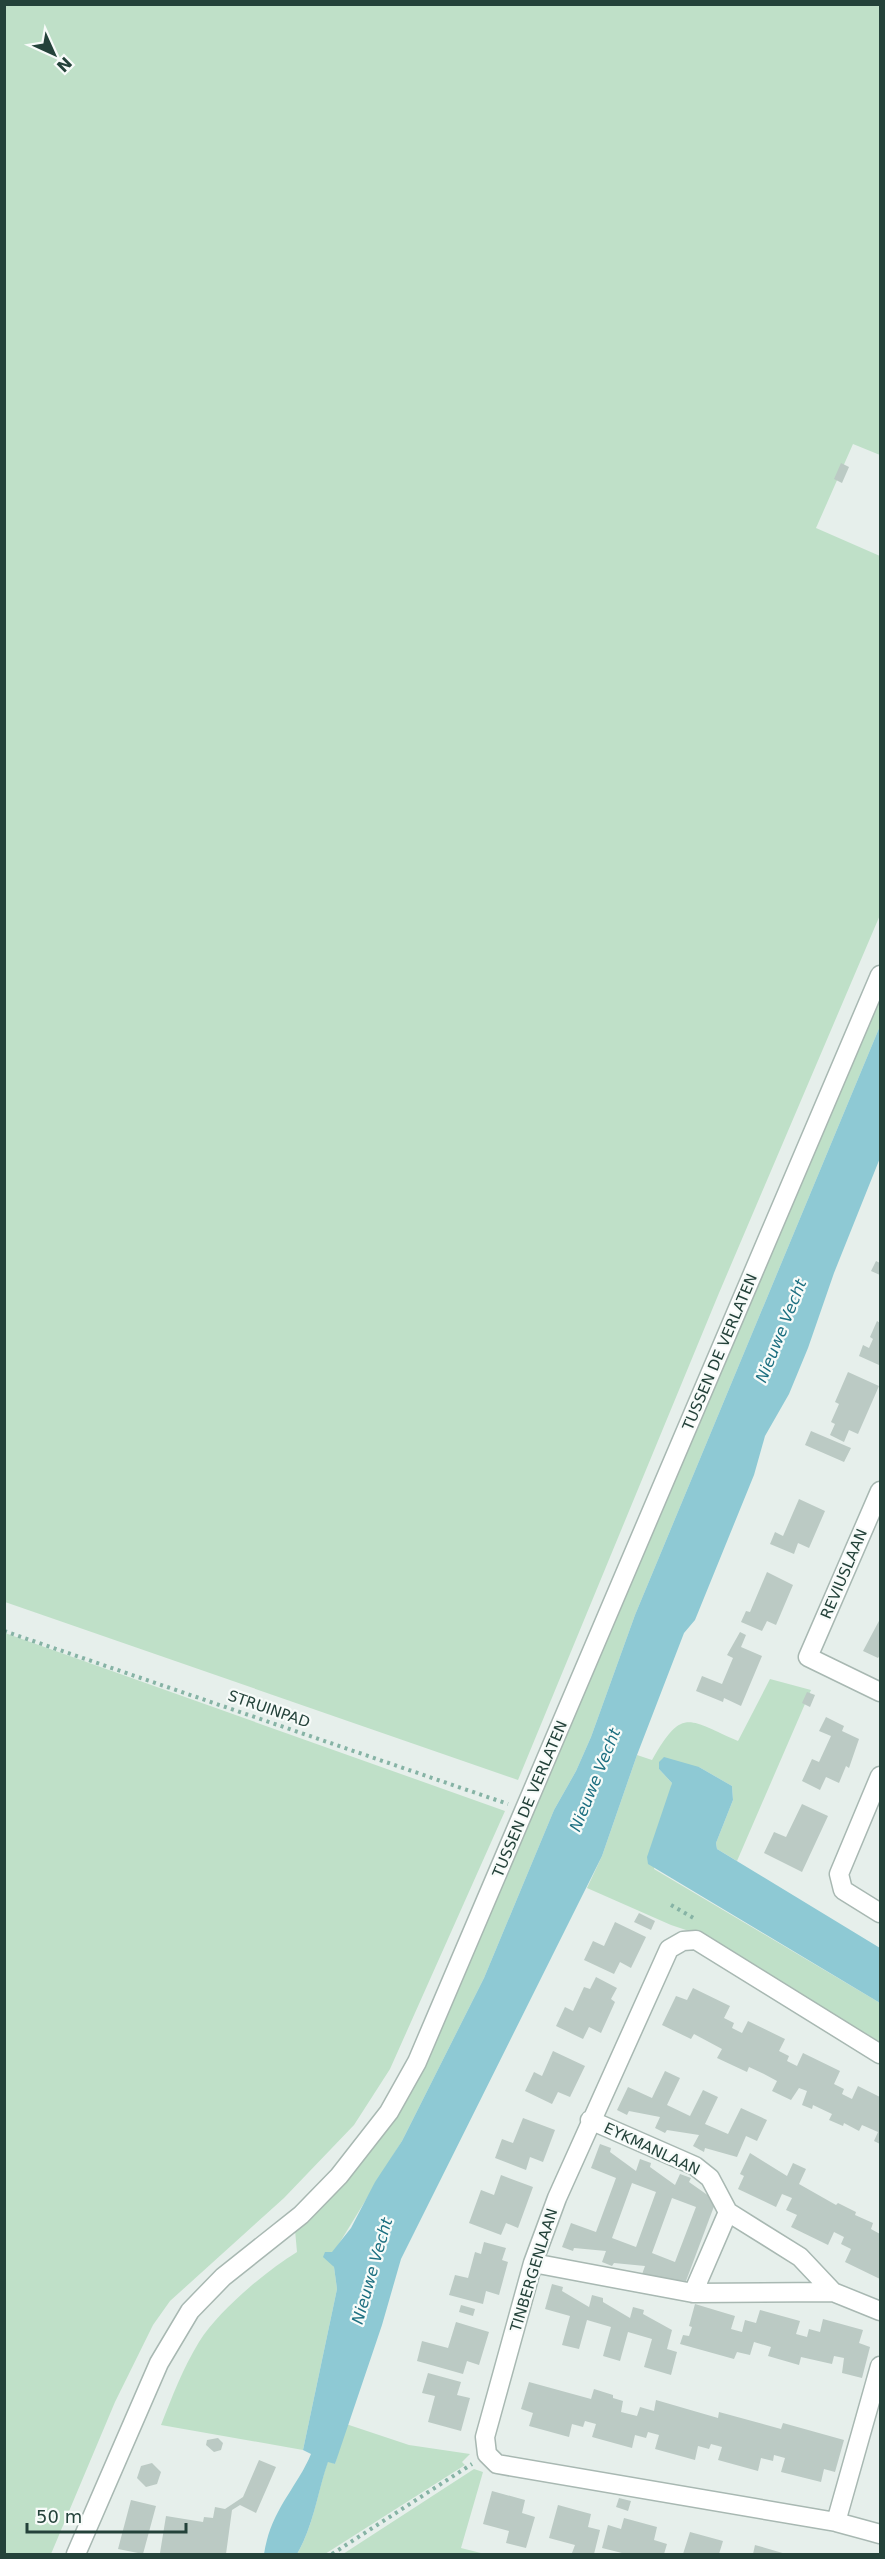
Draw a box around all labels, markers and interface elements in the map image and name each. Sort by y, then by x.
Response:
north arrow [24,24,84,84]
text: N [53,53,76,76]
street label: TUSSEN DE VERLATEN [678,1271,761,1434]
water label: Nieuwe Vecht [752,1276,811,1385]
street label: REVIUSLAAN [817,1526,871,1622]
street label: STRUINPAD [226,1687,312,1731]
street label: TUSSEN DE VERLATEN [488,1718,571,1881]
water label: Nieuwe Vecht [566,1725,625,1834]
street label: EYKMANLAAN [601,2119,703,2179]
street label: TINBERGENLAAN [506,2206,561,2335]
water label: Nieuwe Vecht [348,2215,396,2326]
scale bar [27,2496,186,2534]
text: 50 m [36,2506,82,2527]

